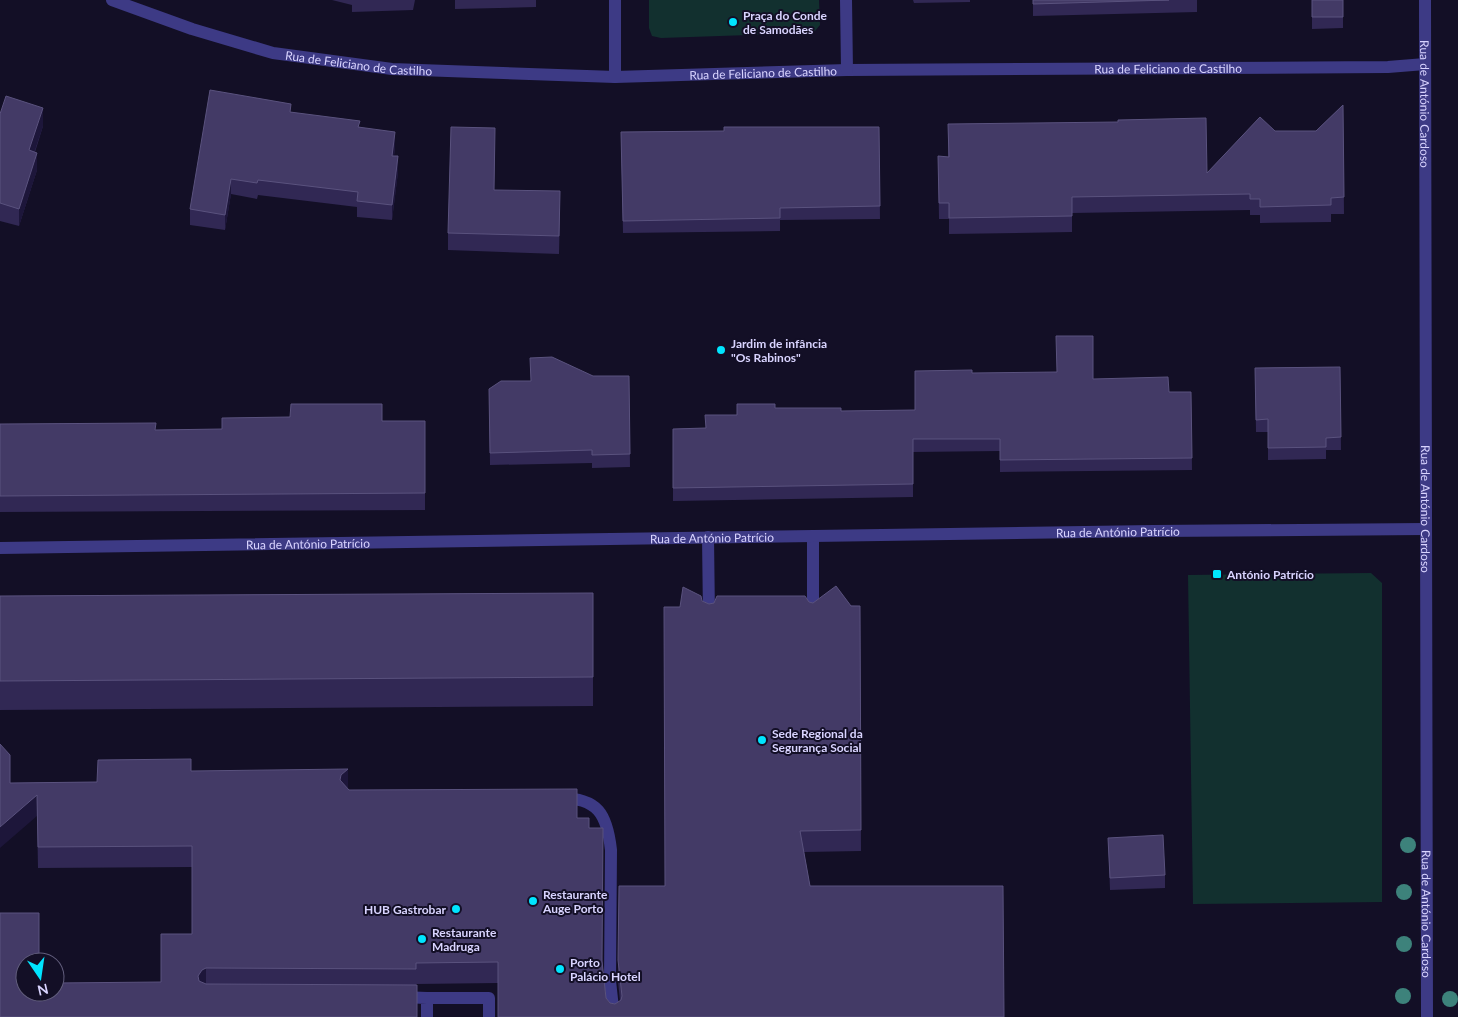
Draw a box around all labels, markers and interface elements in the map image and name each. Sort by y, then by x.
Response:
place label: Praça do Conde de Samodães [743,8,828,37]
marker: Praça do Conde de Samodães [727,16,739,28]
street label: Rua de António Cardoso [1418,40,1433,168]
street label: Rua de Feliciano de Castilho [284,47,433,78]
street label: Rua de Feliciano de Castilho [1094,60,1242,76]
street label: Rua de Feliciano de Castilho [689,63,837,82]
place label: Jardim de infância "Os Rabinos" [731,336,827,365]
marker: Jardim de infância "Os Rabinos" [715,344,727,356]
street label: Rua de António Cardoso [1418,445,1434,573]
street label: Rua de António Patrício [1056,523,1180,540]
street label: Rua de António Patrício [650,529,774,546]
street label: Rua de António Patrício [246,535,370,552]
place label: António Patrício [1226,567,1314,582]
marker: António Patrício [1211,568,1223,580]
place label: Sede Regional da Segurança Social [772,726,863,755]
marker: Sede Regional da Segurança Social [756,734,768,746]
street label: Rua de António Cardoso [1419,850,1434,978]
place label: Restaurante Auge Porto [542,887,608,916]
marker: Restaurante Auge Porto [527,895,539,907]
place label: HUB Gastrobar [364,902,447,917]
marker: HUB Gastrobar [450,903,462,915]
place label: Restaurante Madruga [432,925,497,954]
marker: Restaurante Madruga [416,933,428,945]
north arrow [15,952,65,1002]
place label: Porto Palácio Hotel [570,955,641,984]
marker: Porto Palácio Hotel [554,963,566,975]
text: N [36,981,50,1000]

